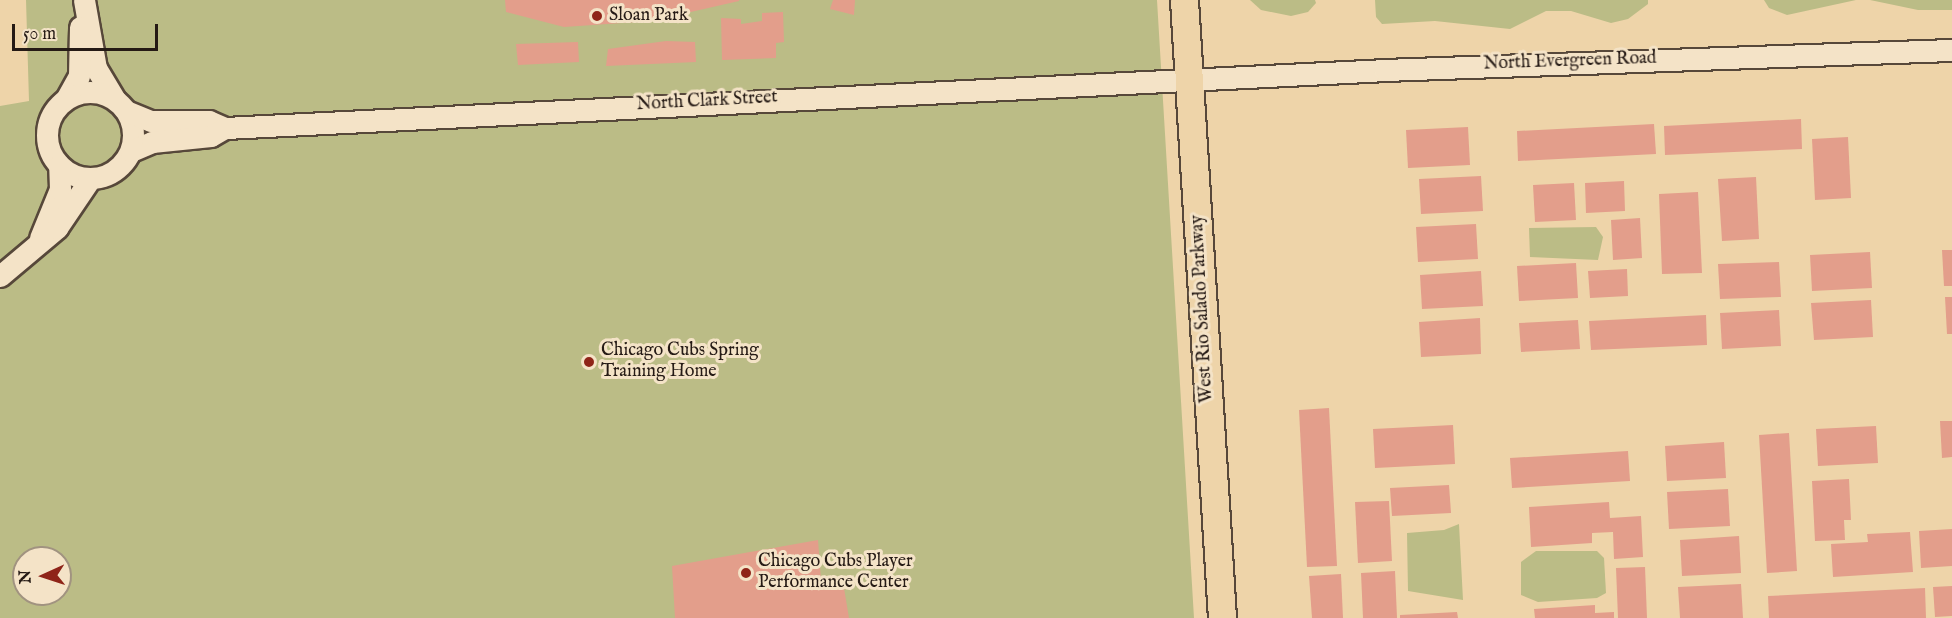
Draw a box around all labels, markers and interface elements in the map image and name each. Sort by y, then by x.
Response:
place label: Sloan Park [609,5,688,27]
marker: Sloan Park [590,9,604,23]
scale bar [15,12,160,50]
text: 50 m [23,23,56,46]
street label: North Evergreen Road [1483,48,1657,76]
street label: North Clark Street [636,88,778,116]
street label: West Rio Salado Parkway [1187,214,1219,404]
place label: Chicago Cubs Spring Training Home [601,341,759,384]
marker: Chicago Cubs Spring Training Home [582,355,596,369]
north arrow [12,546,72,606]
place label: Chicago Cubs Player Performance Center [758,552,913,594]
marker: Chicago Cubs Player Performance Center [739,566,753,580]
text: N [16,569,36,584]

